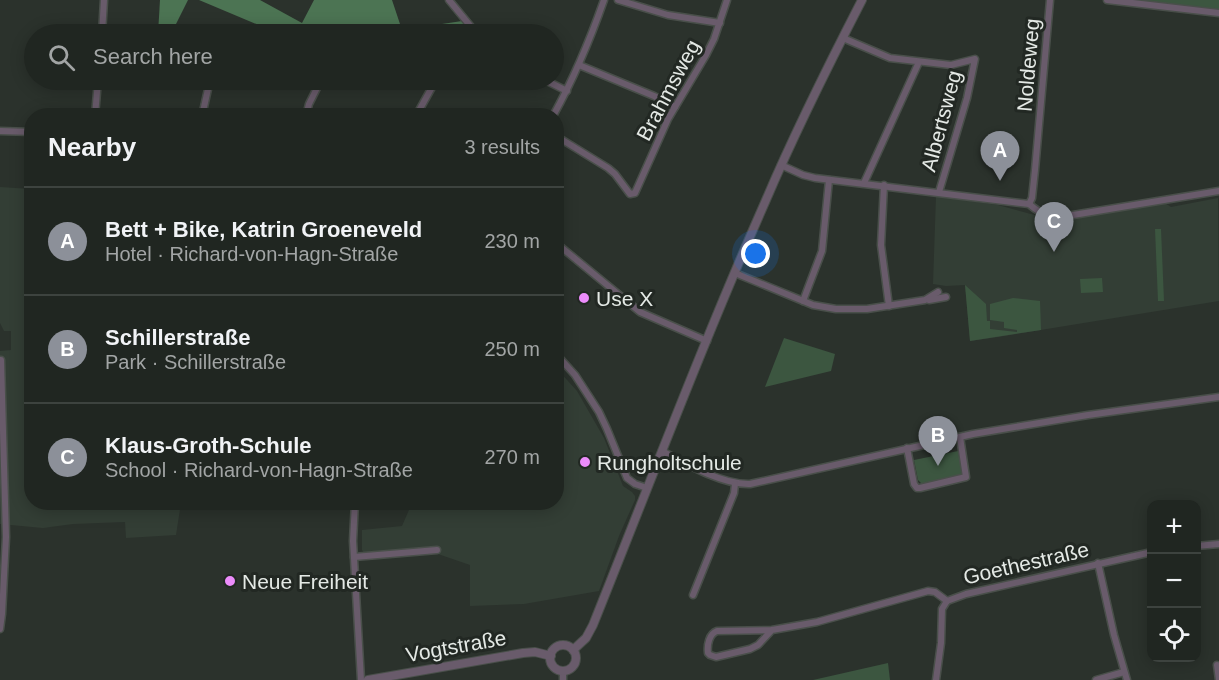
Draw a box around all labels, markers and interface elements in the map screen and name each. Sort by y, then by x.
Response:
street label: Noldeweg [1012,17,1044,113]
search box [24,24,564,90]
street label: Brahmsweg [632,36,704,144]
icon: search [45,41,78,74]
text: Search here [93,44,213,69]
street label: Albertsweg [916,68,966,174]
text: Nearby [48,132,136,162]
pin: A [980,132,1020,181]
text: 3 results [464,136,540,158]
pin: C [1034,202,1074,252]
text: Bett + Bike, Katrin Groeneveld [105,217,422,242]
text: A [60,230,75,252]
text: 230 m [484,230,540,252]
your location [741,239,770,268]
text: Hotel · Richard-von-Hagn-Straße [105,243,398,265]
place label: Use X [596,287,653,310]
marker: Use X [577,291,591,305]
text: Schillerstraße [105,325,251,350]
text: B [60,338,75,360]
text: 250 m [484,338,540,360]
text: Park · Schillerstraße [105,351,286,373]
pin: B [918,416,958,466]
text: Klaus-Groth-Schule [105,433,312,458]
text: C [60,446,75,468]
text: 270 m [484,446,540,468]
place label: Rungholtschule [597,451,742,474]
marker: Rungholtschule [578,455,592,469]
text: School · Richard-von-Hagn-Straße [105,459,413,481]
map controls [1147,500,1201,662]
button: + [1147,500,1201,554]
street label: Goethestraße [961,537,1091,589]
button: − [1147,554,1201,608]
place label: Neue Freiheit [242,570,368,593]
marker: Neue Freiheit [223,574,237,588]
button: locate [1147,608,1201,662]
street label: Vogtstraße [404,626,508,666]

